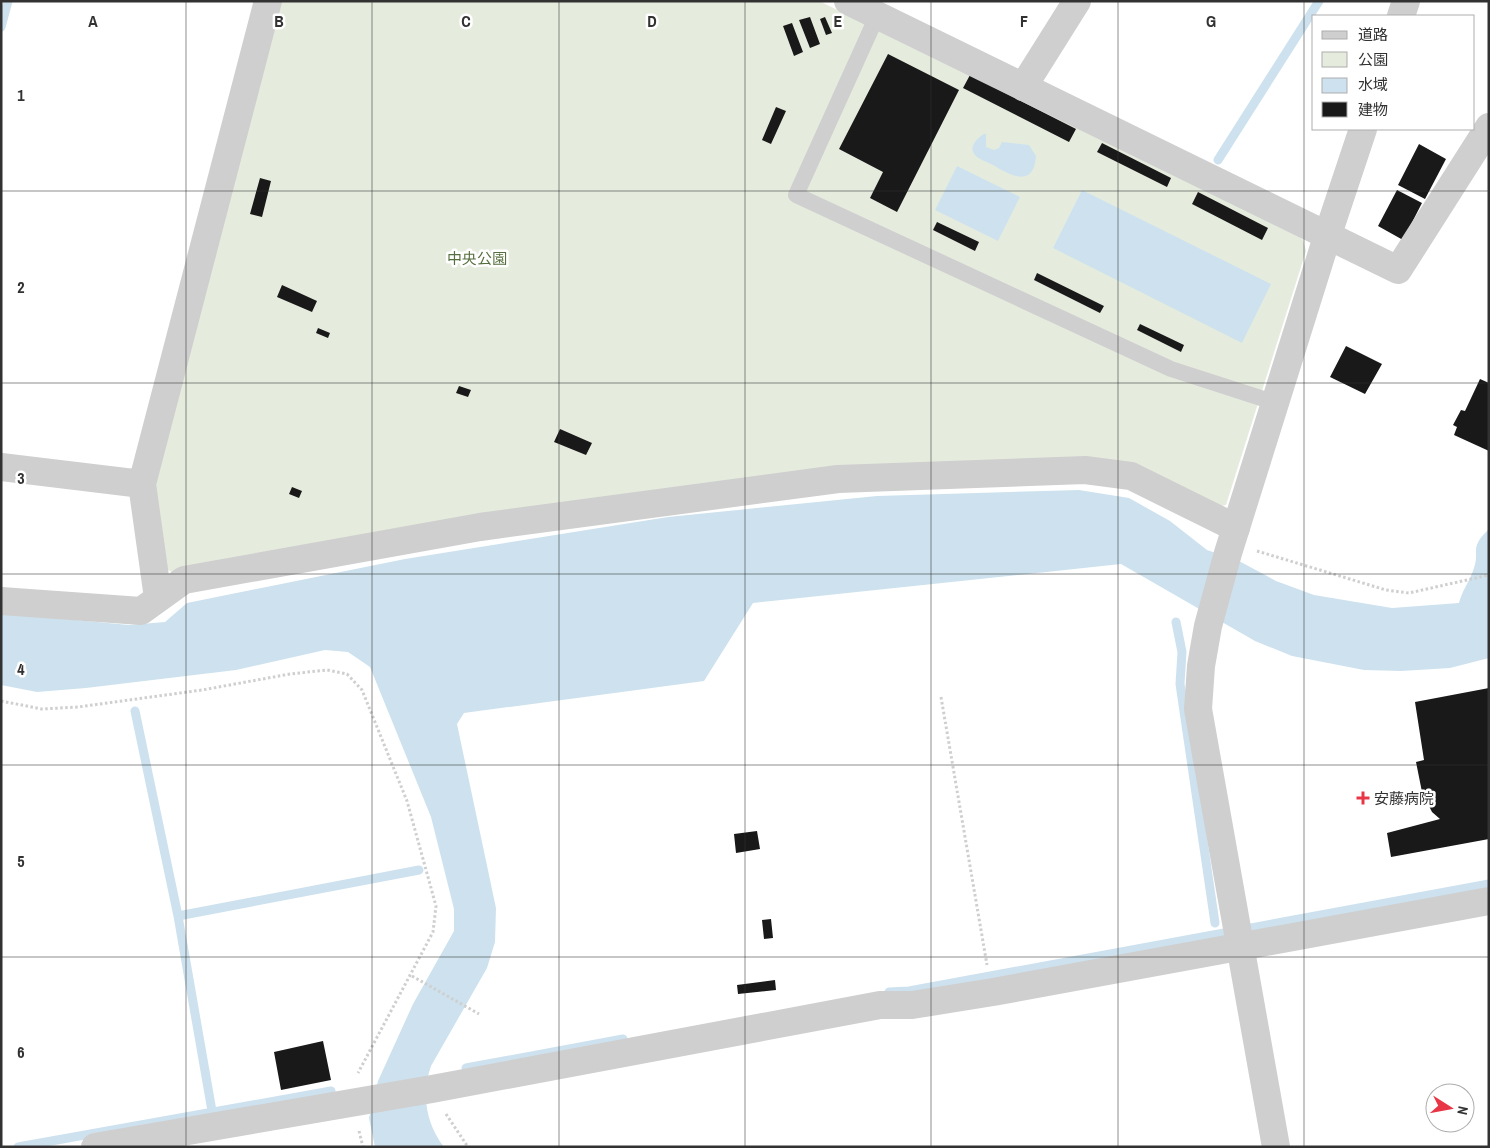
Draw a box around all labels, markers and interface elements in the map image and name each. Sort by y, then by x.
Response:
text: A [88,10,98,32]
text: B [274,10,284,32]
text: C [461,10,471,32]
text: D [647,10,657,32]
text: E [834,10,843,32]
text: F [1020,10,1028,32]
text: G [1206,10,1216,32]
legend [1312,15,1475,130]
text: 道路 [1358,24,1388,45]
text: 公園 [1358,49,1388,70]
text: 水域 [1358,74,1388,95]
text: 1 [17,84,25,106]
text: 建物 [1358,99,1388,120]
park label: 中央公園 [447,248,507,269]
text: 2 [17,276,25,298]
text: 3 [17,467,25,489]
text: 4 [17,658,25,680]
place label: 安藤病院 [1374,788,1434,809]
marker: 安藤病院 [1356,791,1370,805]
text: 5 [17,850,25,872]
text: 6 [17,1041,25,1063]
north arrow [1425,1083,1475,1133]
text: N [1453,1105,1472,1116]

